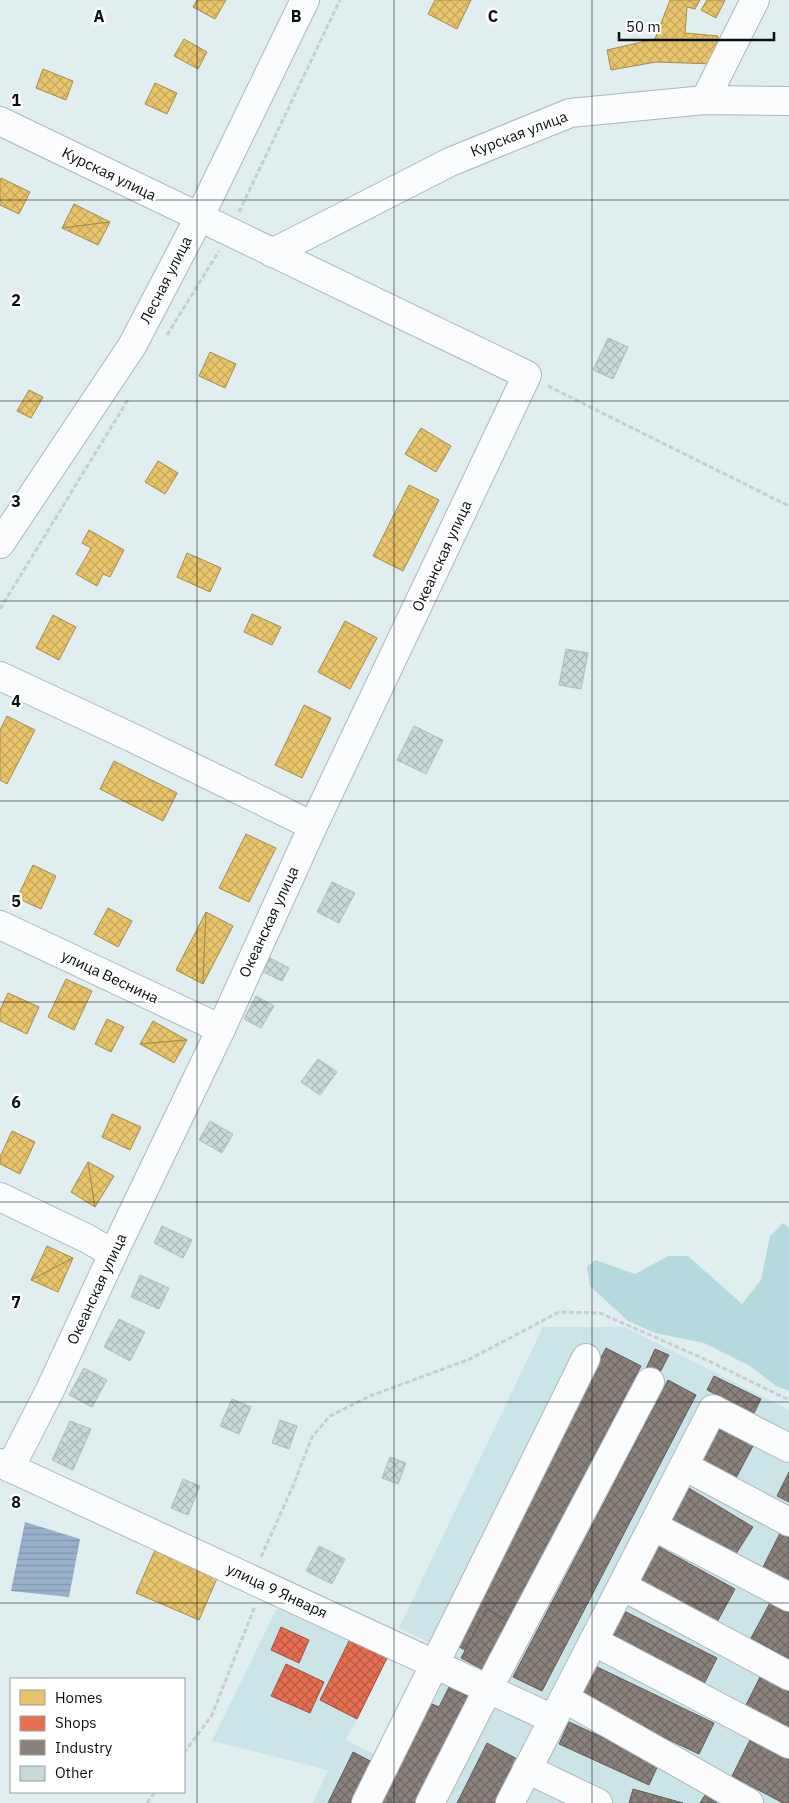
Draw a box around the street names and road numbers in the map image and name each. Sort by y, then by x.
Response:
street label: Курская улица [468,106,570,161]
street label: Курская улица [59,143,159,205]
street label: Лесная улица [135,233,196,327]
street label: Океанская улица [407,497,476,614]
street label: Океанская улица [234,863,303,980]
street label: улица Веснина [59,946,162,1007]
street label: Океанская улица [62,1230,131,1347]
street label: улица 9 Января [224,1559,331,1622]

